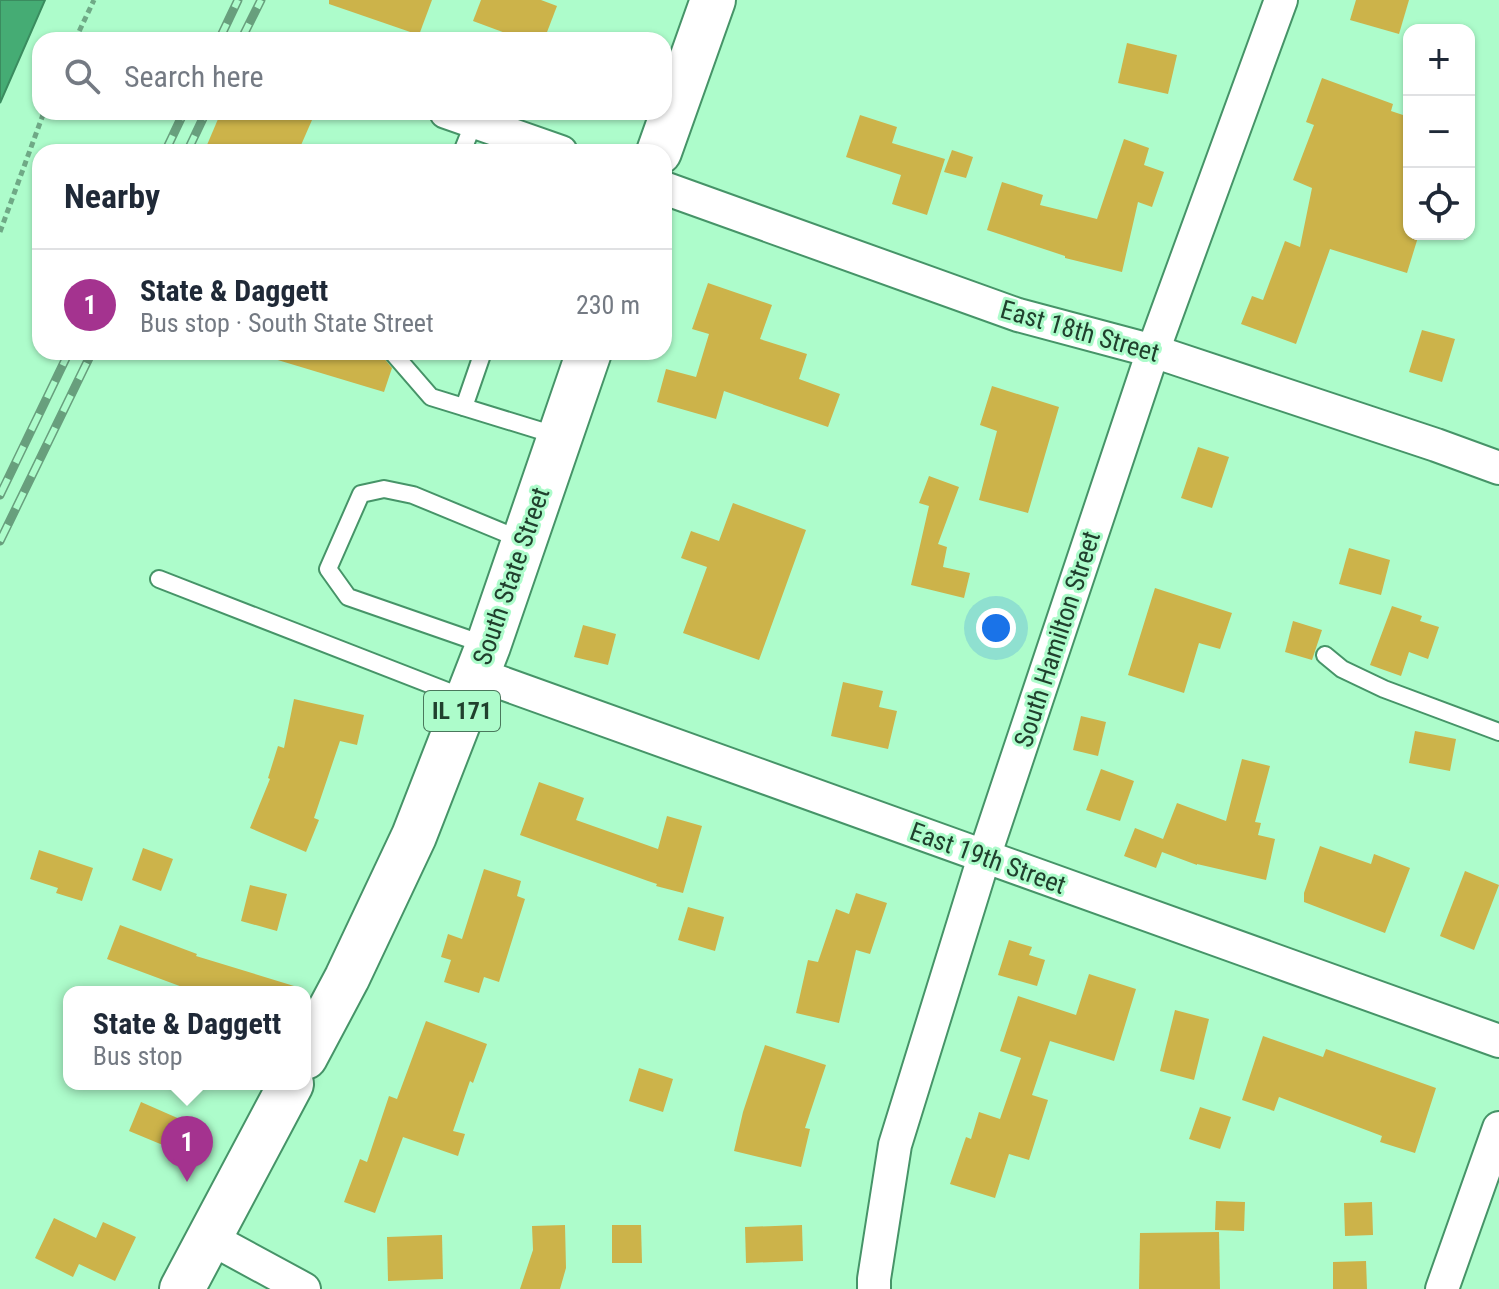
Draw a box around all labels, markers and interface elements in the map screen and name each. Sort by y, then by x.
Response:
map controls [1403,24,1475,240]
button: + [1403,24,1475,96]
search box [32,32,672,120]
icon: search [60,54,104,98]
text: Search here [124,59,264,94]
button: − [1403,96,1475,168]
button: locate [1403,168,1475,240]
text: Nearby [64,176,160,216]
text: State & Daggett [140,273,328,308]
text: 1 [83,290,97,320]
text: 230 m [576,290,640,320]
street label: East 18th Street [997,294,1163,368]
text: Bus stop · South State Street [140,308,434,338]
street label: South State Street [467,483,555,669]
street label: South Hamilton Street [1008,527,1106,751]
your location [976,608,1016,648]
road number: IL 171 [424,691,500,731]
street label: East 19th Street [906,816,1070,900]
popup [63,986,311,1090]
text: State & Daggett [93,1006,281,1041]
text: Bus stop [93,1041,183,1071]
pin: 1 [161,1116,213,1182]

